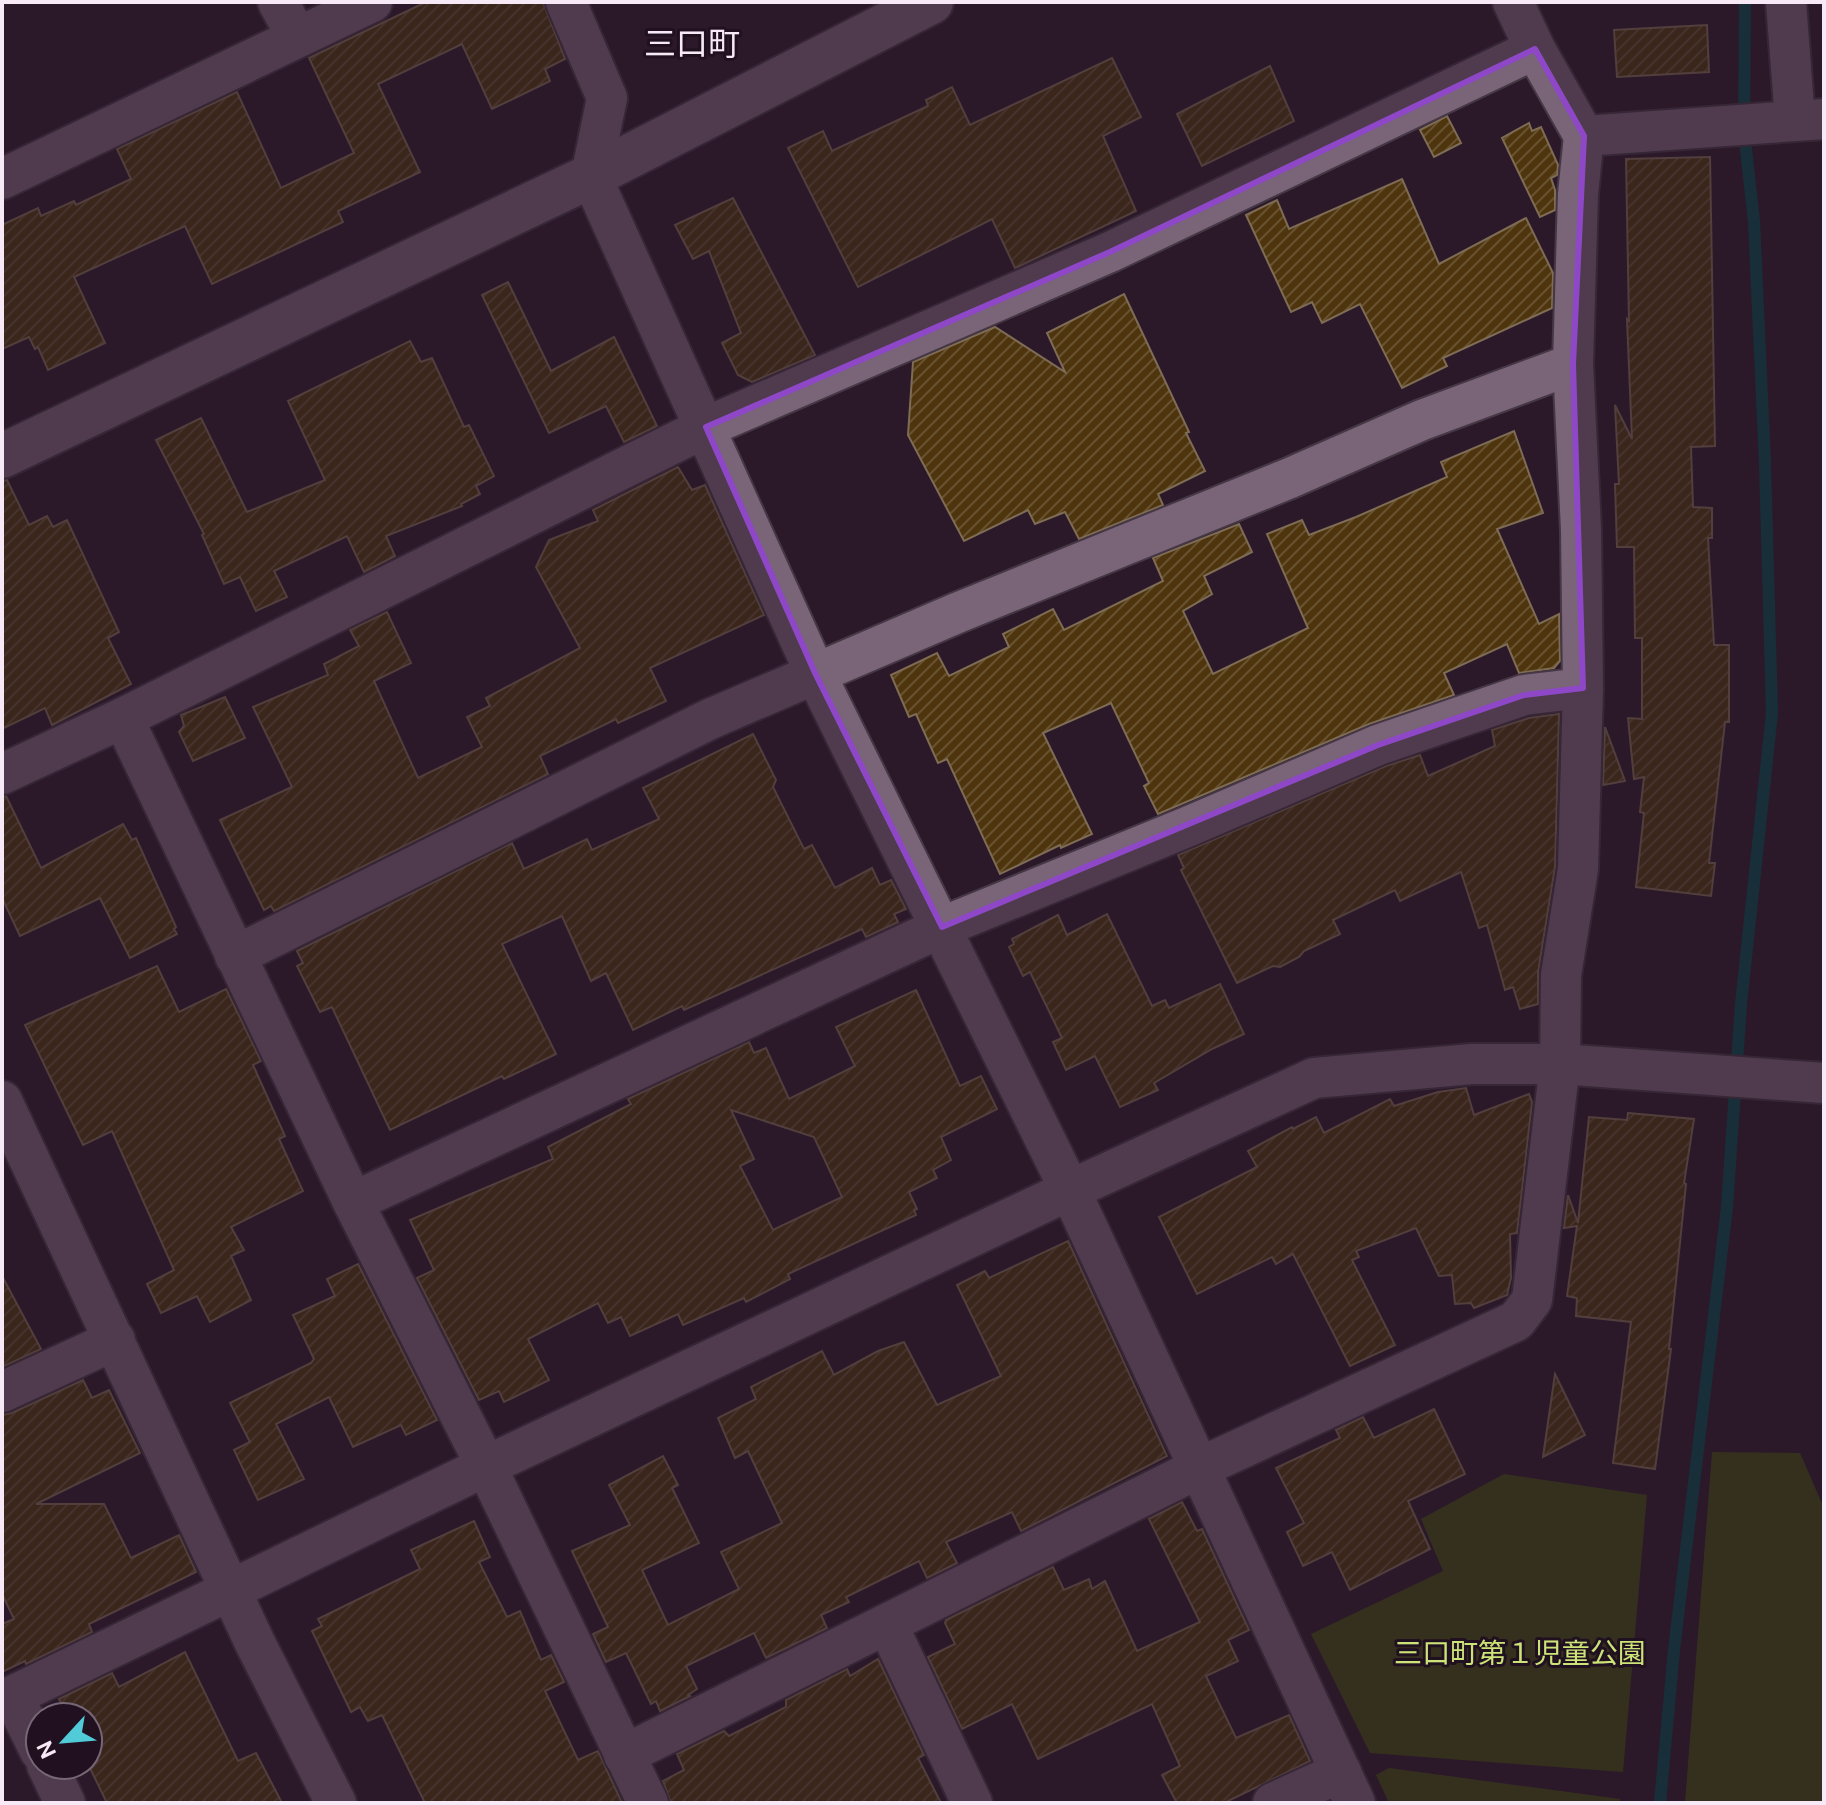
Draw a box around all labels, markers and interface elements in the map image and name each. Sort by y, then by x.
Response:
district label: 三口町 [644,23,740,65]
park label: 三口町第１児童公園 [1394,1635,1646,1672]
north arrow [24,1701,104,1781]
text: N [30,1736,63,1763]

